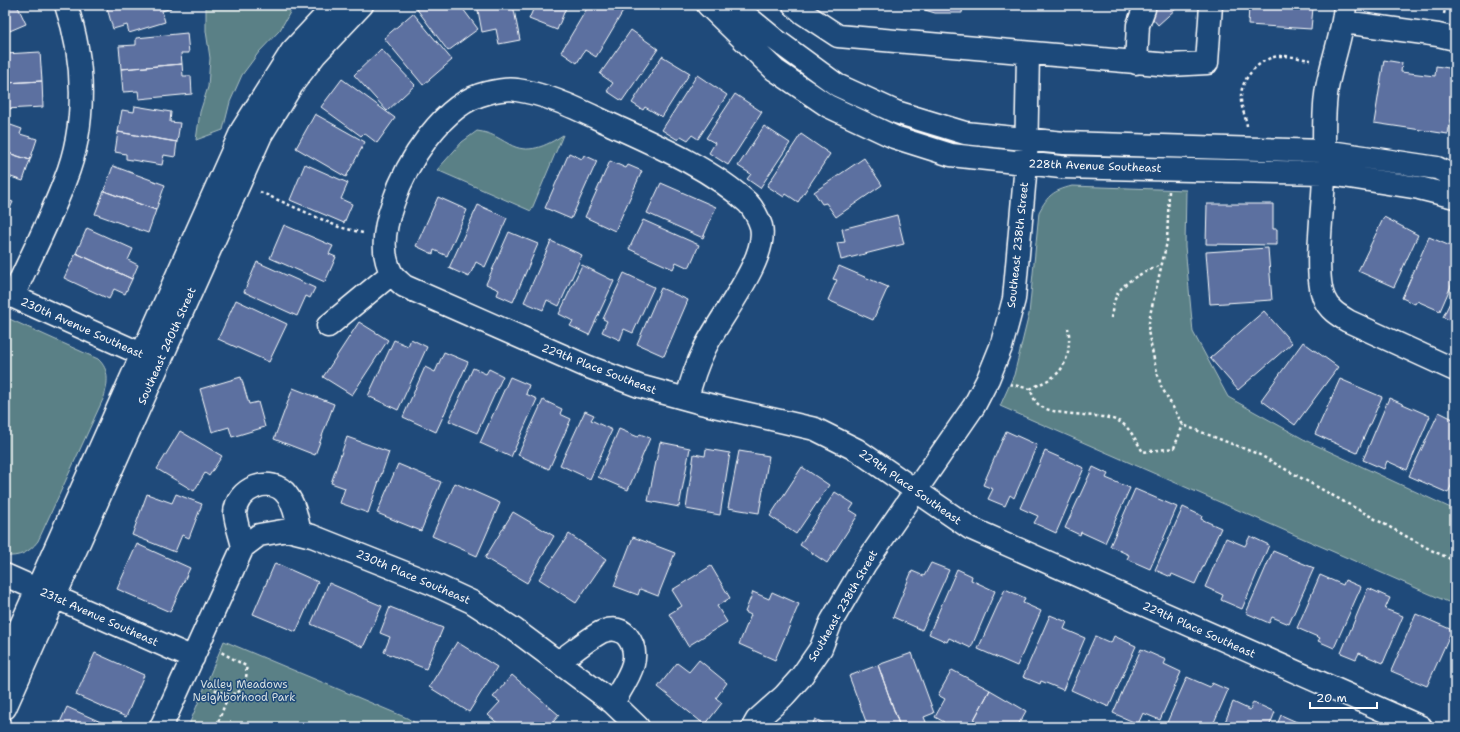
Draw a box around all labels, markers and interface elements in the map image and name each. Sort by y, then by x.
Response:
street label: 228th Avenue Southeast [1028,156,1162,176]
street label: Southeast 238th Street [1004,181,1032,309]
street label: Southeast 240th Street [134,285,200,407]
street label: 230th Avenue Southeast [18,294,146,362]
street label: 229th Place Southeast [539,340,659,398]
street label: 229th Place Southeast [856,446,964,528]
street label: 230th Place Southeast [354,546,473,608]
street label: Southeast 238th Street [805,547,881,665]
street label: 231st Avenue Southeast [37,584,161,650]
street label: 229th Place Southeast [1140,598,1258,662]
park label: Valley Meadows Neighborhood Park [193,677,295,705]
scale bar [1310,684,1377,710]
text: 20 m [1316,690,1347,706]

